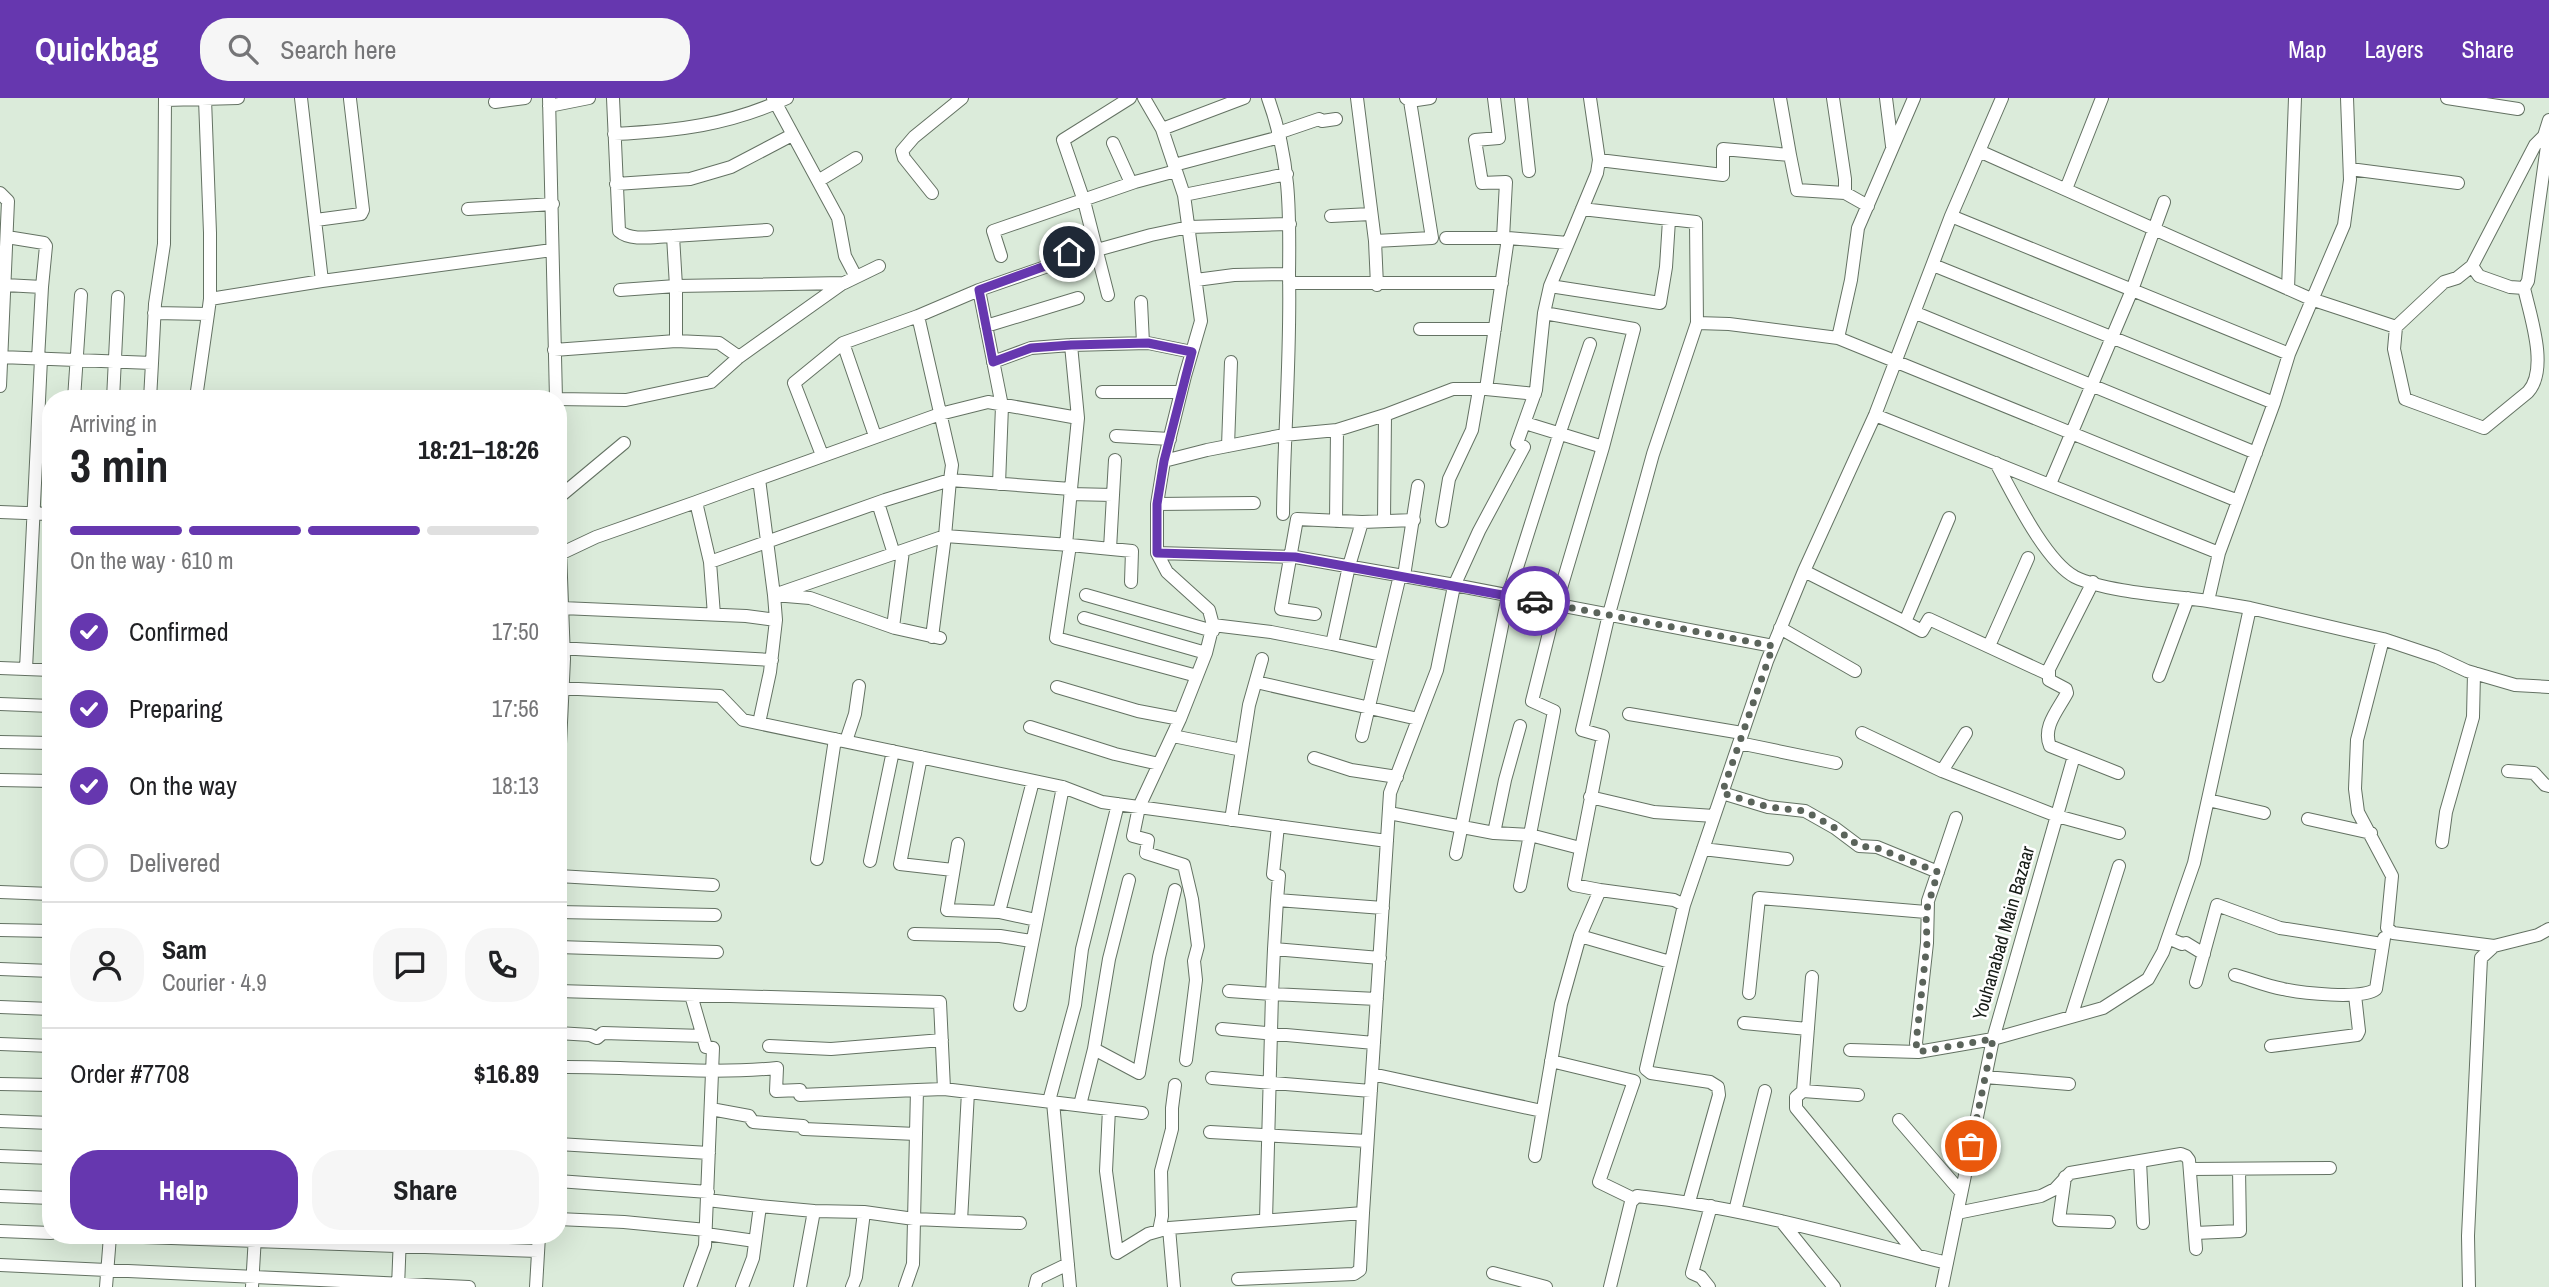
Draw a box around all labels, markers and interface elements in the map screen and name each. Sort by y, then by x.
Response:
search box [200,18,690,81]
text: Quickbag [35,27,158,71]
icon: search [224,30,262,68]
text: Search here [280,32,396,67]
text: Map [2288,33,2326,65]
text: Layers [2364,33,2423,65]
text: Share [2461,33,2514,65]
pin [1039,222,1099,282]
icon: home [1050,233,1088,271]
text: Arriving in [70,408,157,439]
text: 18:21–18:26 [418,432,539,467]
text: 3 min [70,434,169,496]
text: On the way · 610 m [70,545,234,576]
courier [1500,566,1570,636]
icon: car [1516,582,1554,620]
icon: check [70,613,108,651]
text: Confirmed [129,614,229,649]
text: 17:50 [492,616,539,647]
icon: check [70,690,108,728]
text: Preparing [129,691,223,726]
text: 17:56 [492,693,539,724]
icon: check [70,767,108,805]
text: On the way [129,768,237,803]
text: 18:13 [492,770,539,801]
street label: Youhanabad Main Bazaar [1966,842,2040,1023]
text: Delivered [129,845,220,880]
button: person [70,928,144,1002]
button: chat [373,928,447,1002]
button: phone [465,928,539,1002]
text: Sam [162,932,207,967]
text: Courier · 4.9 [162,967,267,998]
text: Order #7708 [70,1056,190,1091]
text: $16.89 [474,1056,539,1091]
pin [1941,1116,2001,1176]
icon: bag [1952,1127,1990,1165]
button: Help [70,1150,298,1230]
button: Share [312,1150,539,1230]

